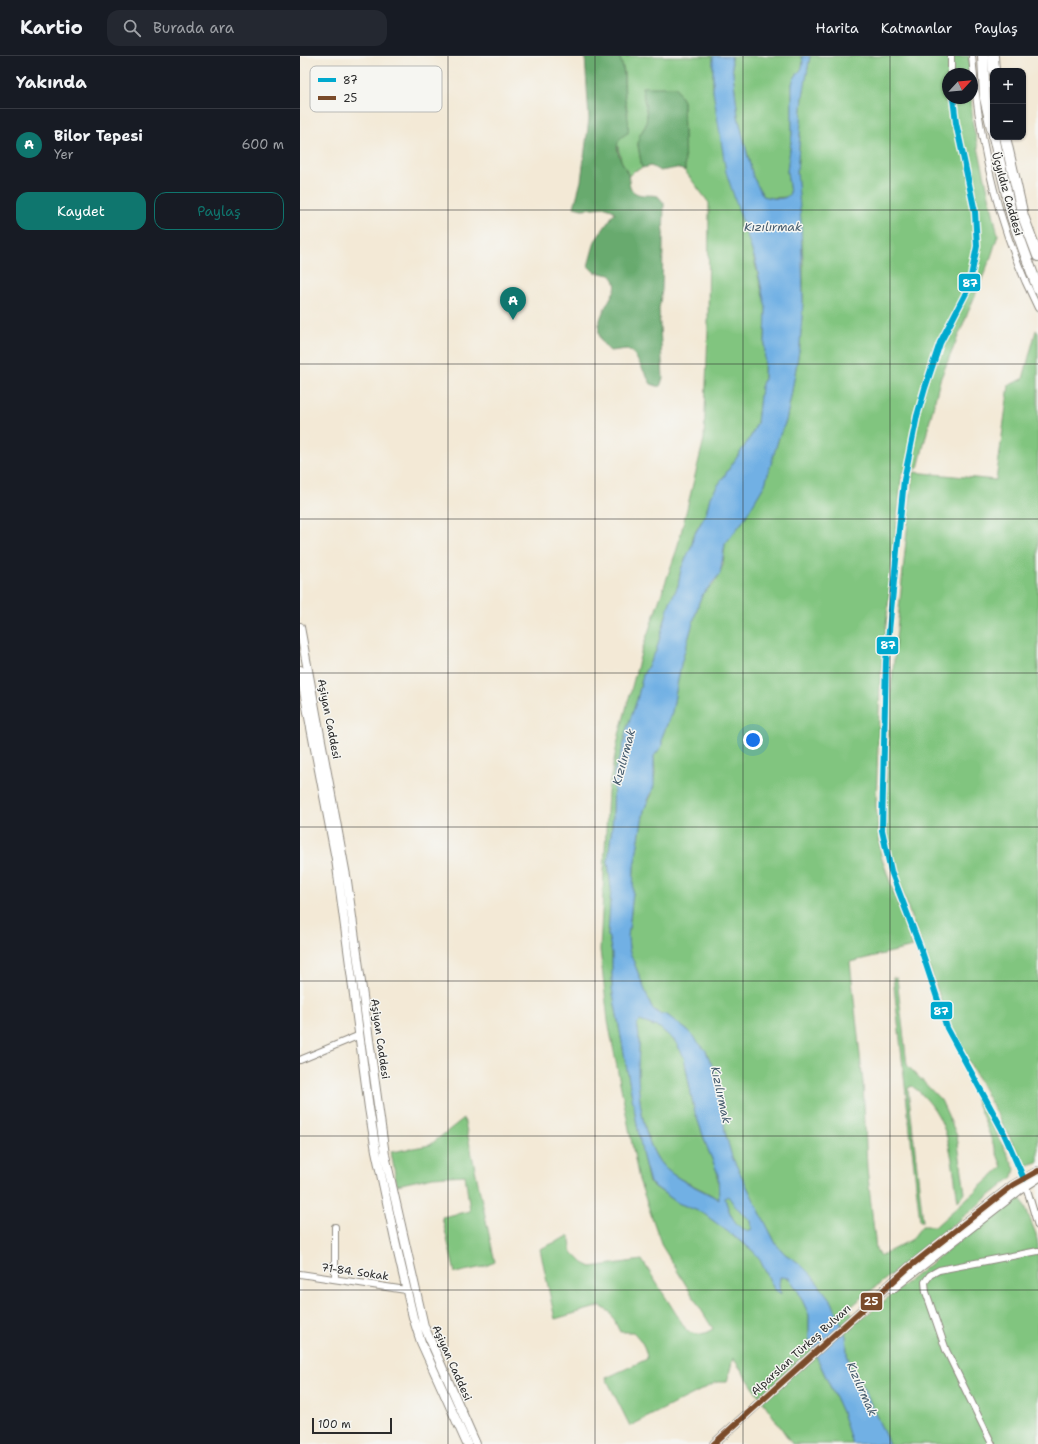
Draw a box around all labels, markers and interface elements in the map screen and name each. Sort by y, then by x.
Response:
search box [107,10,387,46]
text: Kartio [20,15,83,40]
icon: search [121,17,143,39]
text: Burada ara [153,18,234,38]
text: Harita [816,19,859,37]
text: Katmanlar [881,19,952,37]
text: Paylaş [974,19,1018,37]
legend [310,66,442,112]
north arrow [942,68,978,104]
map controls [990,68,1026,140]
button: + [990,68,1026,104]
text: Yakında [16,71,87,93]
text: 87 [343,73,358,88]
text: 25 [343,91,357,106]
button: − [990,104,1026,140]
text: Bilor Tepesi [54,126,143,146]
text: A [24,136,34,153]
text: 600 m [241,136,284,153]
text: Yer [54,146,74,163]
street label: Üçyıldız Caddesi [988,150,1026,238]
button: Kaydet [16,192,146,230]
button: Paylaş [154,192,284,230]
water label: Kızılırmak [744,219,802,235]
line badge: 87 [958,273,981,292]
text: 87 [962,276,978,291]
pin: A [500,287,526,320]
line badge: 87 [876,636,899,655]
text: 87 [880,638,896,653]
street label: Aşiyan Caddesi [314,678,344,760]
water label: Kızılırmak [609,727,639,787]
your location [743,730,763,750]
street label: Aşiyan Caddesi [367,998,393,1080]
line badge: 87 [930,1001,953,1020]
text: 87 [933,1004,949,1019]
water label: Kızılırmak [707,1065,735,1125]
street label: 71-84. Sokak [320,1260,390,1284]
line badge: 25 [860,1292,883,1311]
text: 25 [864,1294,878,1309]
street label: Alparslan Türkeş Bulvarı [748,1301,854,1399]
street label: Aşiyan Caddesi [429,1323,475,1403]
water label: Kızılırmak [843,1359,881,1419]
scale bar [312,1416,392,1435]
text: 100 m [318,1417,351,1432]

